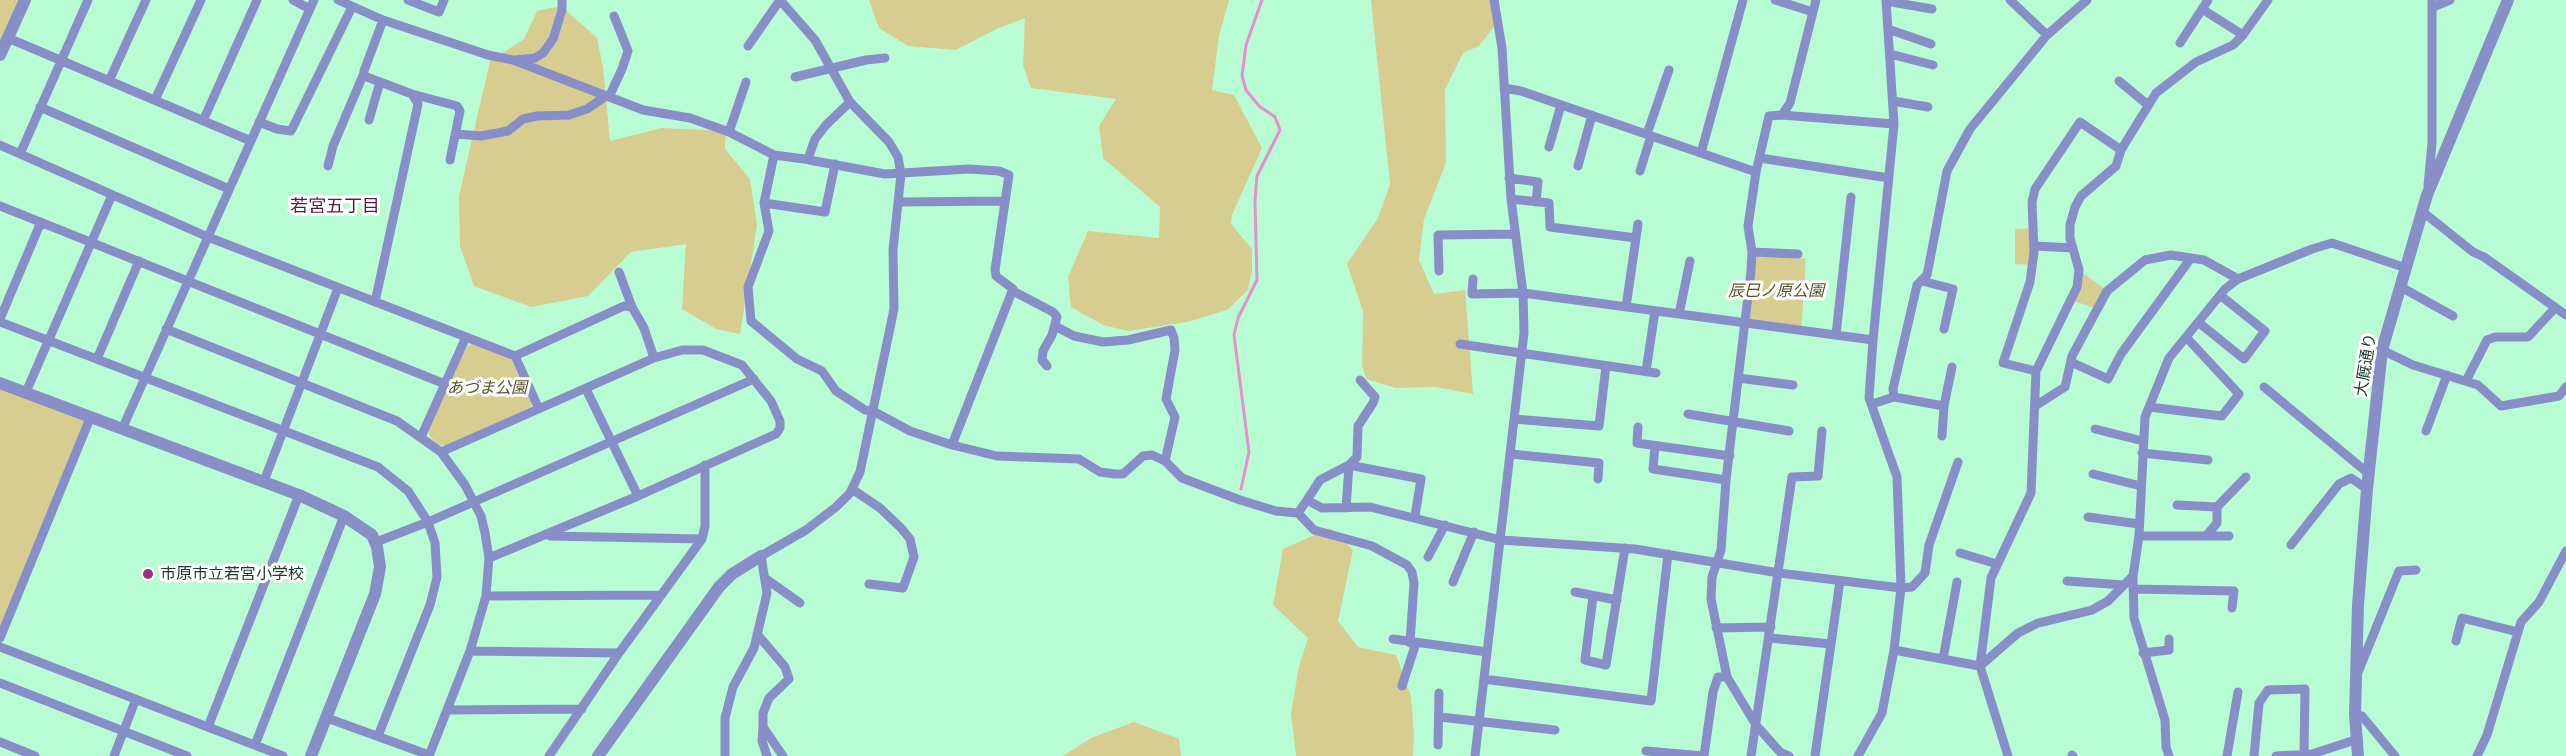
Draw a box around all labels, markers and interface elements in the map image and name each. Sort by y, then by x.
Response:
district label: 若宮五丁目 [290,195,380,217]
park label: 辰巳ノ原公園 [1728,281,1824,301]
street label: 大厩通り [2352,332,2380,398]
park label: あづま公園 [447,378,527,398]
place label: 市原市立若宮小学校 [160,564,304,584]
marker: 市原市立若宮小学校 [141,567,155,581]

